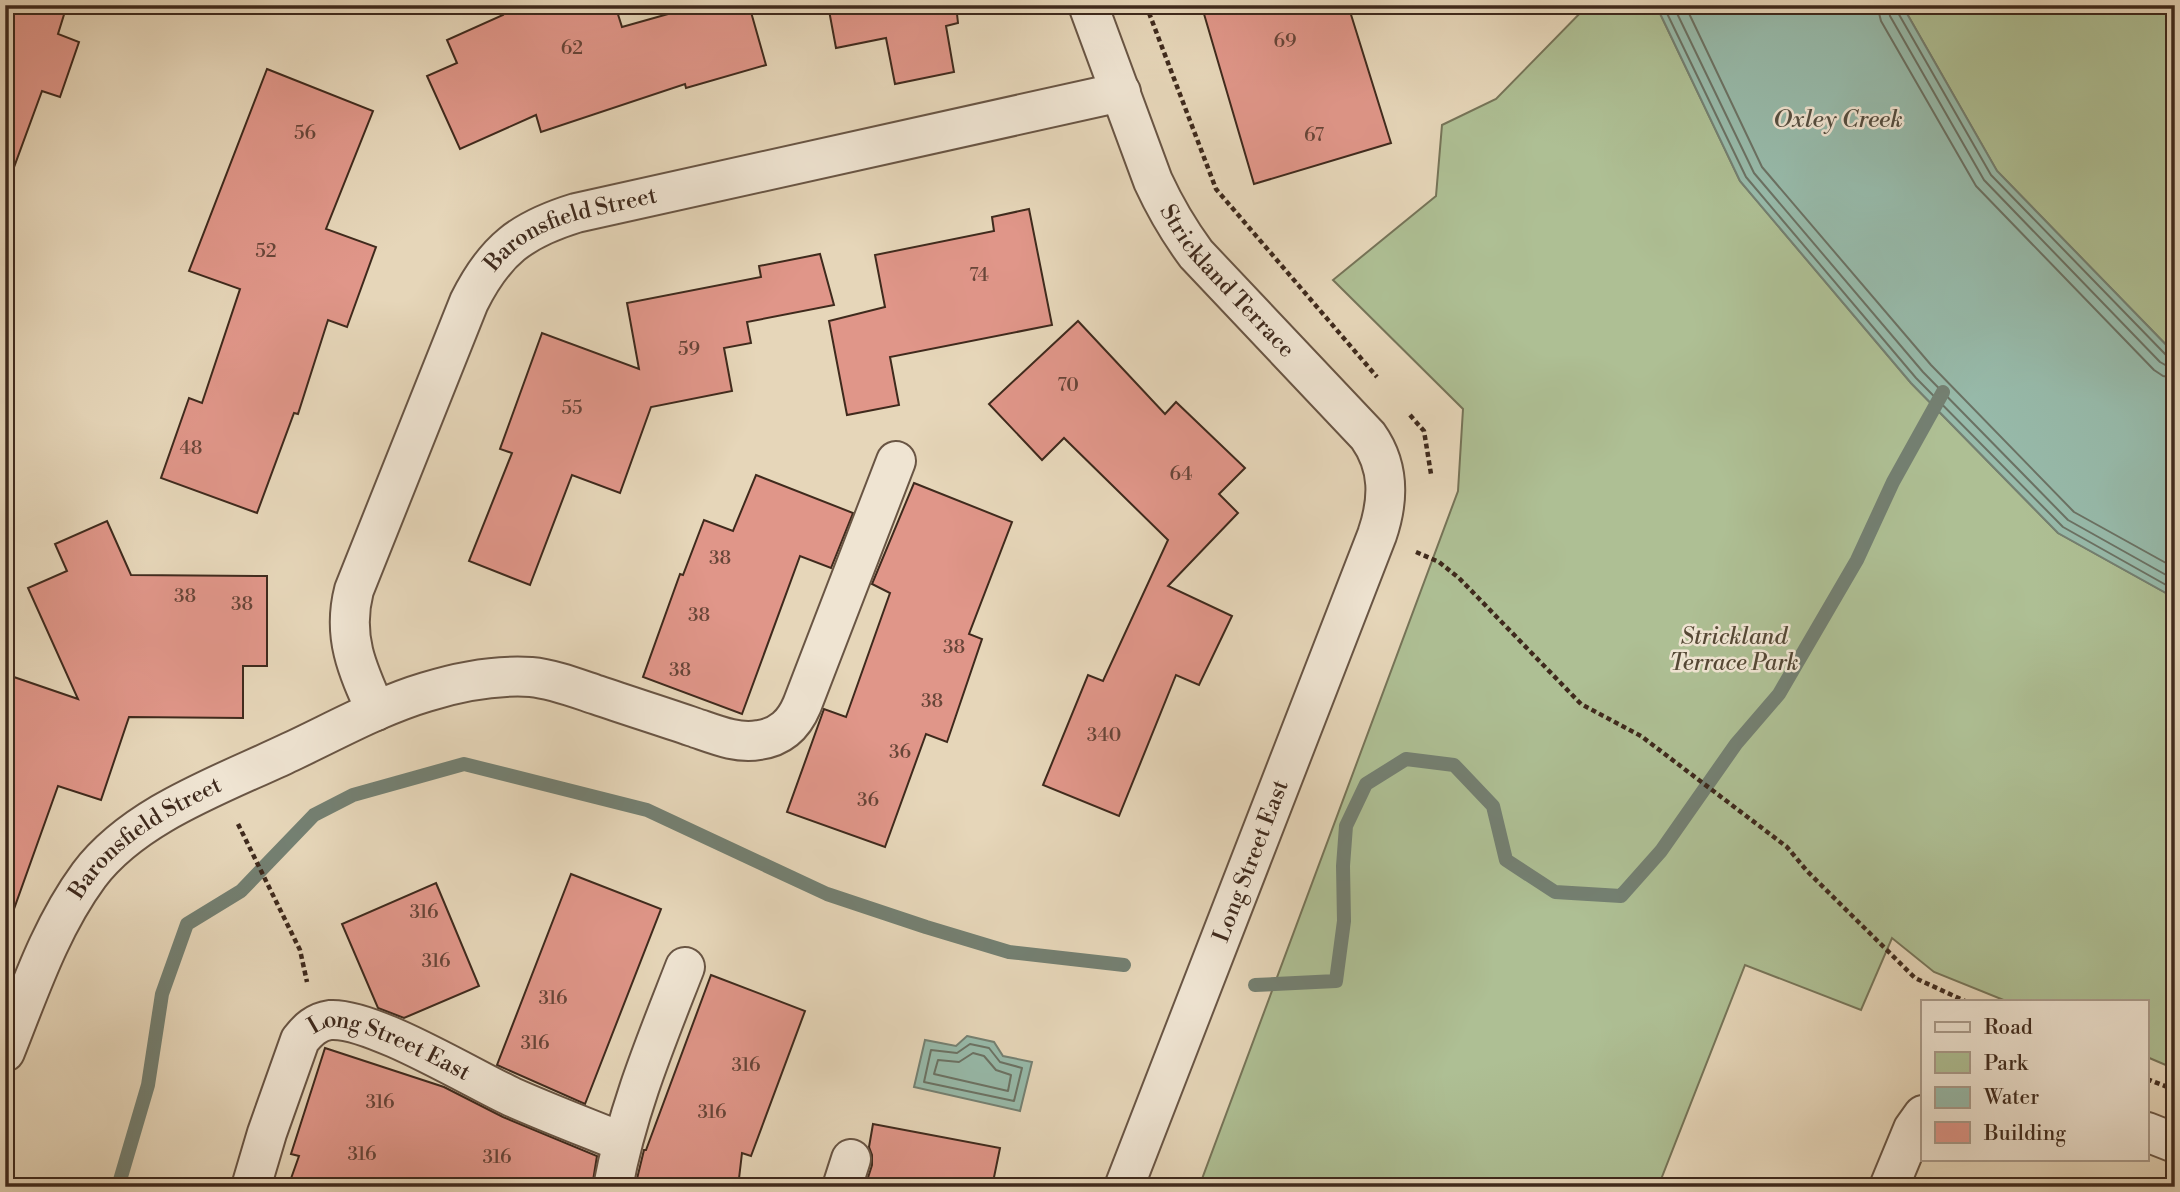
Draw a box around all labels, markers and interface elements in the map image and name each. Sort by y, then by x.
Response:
house number: 69 [1273,29,1297,53]
house number: 62 [561,36,583,60]
water label: Oxley Creek [1773,105,1903,135]
house number: 56 [294,121,316,145]
house number: 67 [1304,123,1324,147]
street label: Baronsfield Street [478,181,659,278]
street label: Strickland Terrace [1153,200,1301,364]
house number: 52 [255,239,277,263]
house number: 74 [969,263,989,287]
house number: 59 [678,337,700,361]
house number: 70 [1057,373,1079,397]
house number: 55 [562,396,582,420]
house number: 48 [180,436,202,460]
house number: 64 [1169,462,1193,486]
house number: 38 [709,546,731,570]
house number: 38 [174,584,196,608]
house number: 38 [231,592,253,616]
house number: 38 [688,603,710,627]
park label: Strickland Terrace Park [1669,623,1799,677]
house number: 38 [943,635,965,659]
house number: 38 [669,658,691,682]
house number: 38 [921,689,943,713]
house number: 340 [1087,723,1121,747]
house number: 36 [889,740,911,764]
street label: Baronsfield Street [62,771,226,905]
street label: Long Street East [1207,776,1295,946]
house number: 36 [857,788,879,812]
house number: 316 [409,900,439,924]
house number: 316 [421,949,451,973]
house number: 316 [538,986,568,1010]
legend [1921,1000,2148,1160]
street label: Long Street East [303,1005,475,1087]
text: Road [1984,1015,2033,1041]
house number: 316 [520,1031,550,1055]
text: Park [1984,1051,2029,1077]
house number: 316 [731,1053,761,1077]
text: Water [1983,1085,2039,1111]
house number: 316 [365,1090,395,1114]
house number: 316 [697,1100,727,1124]
text: Building [1983,1121,2066,1147]
house number: 316 [347,1142,377,1166]
house number: 316 [482,1145,512,1169]

